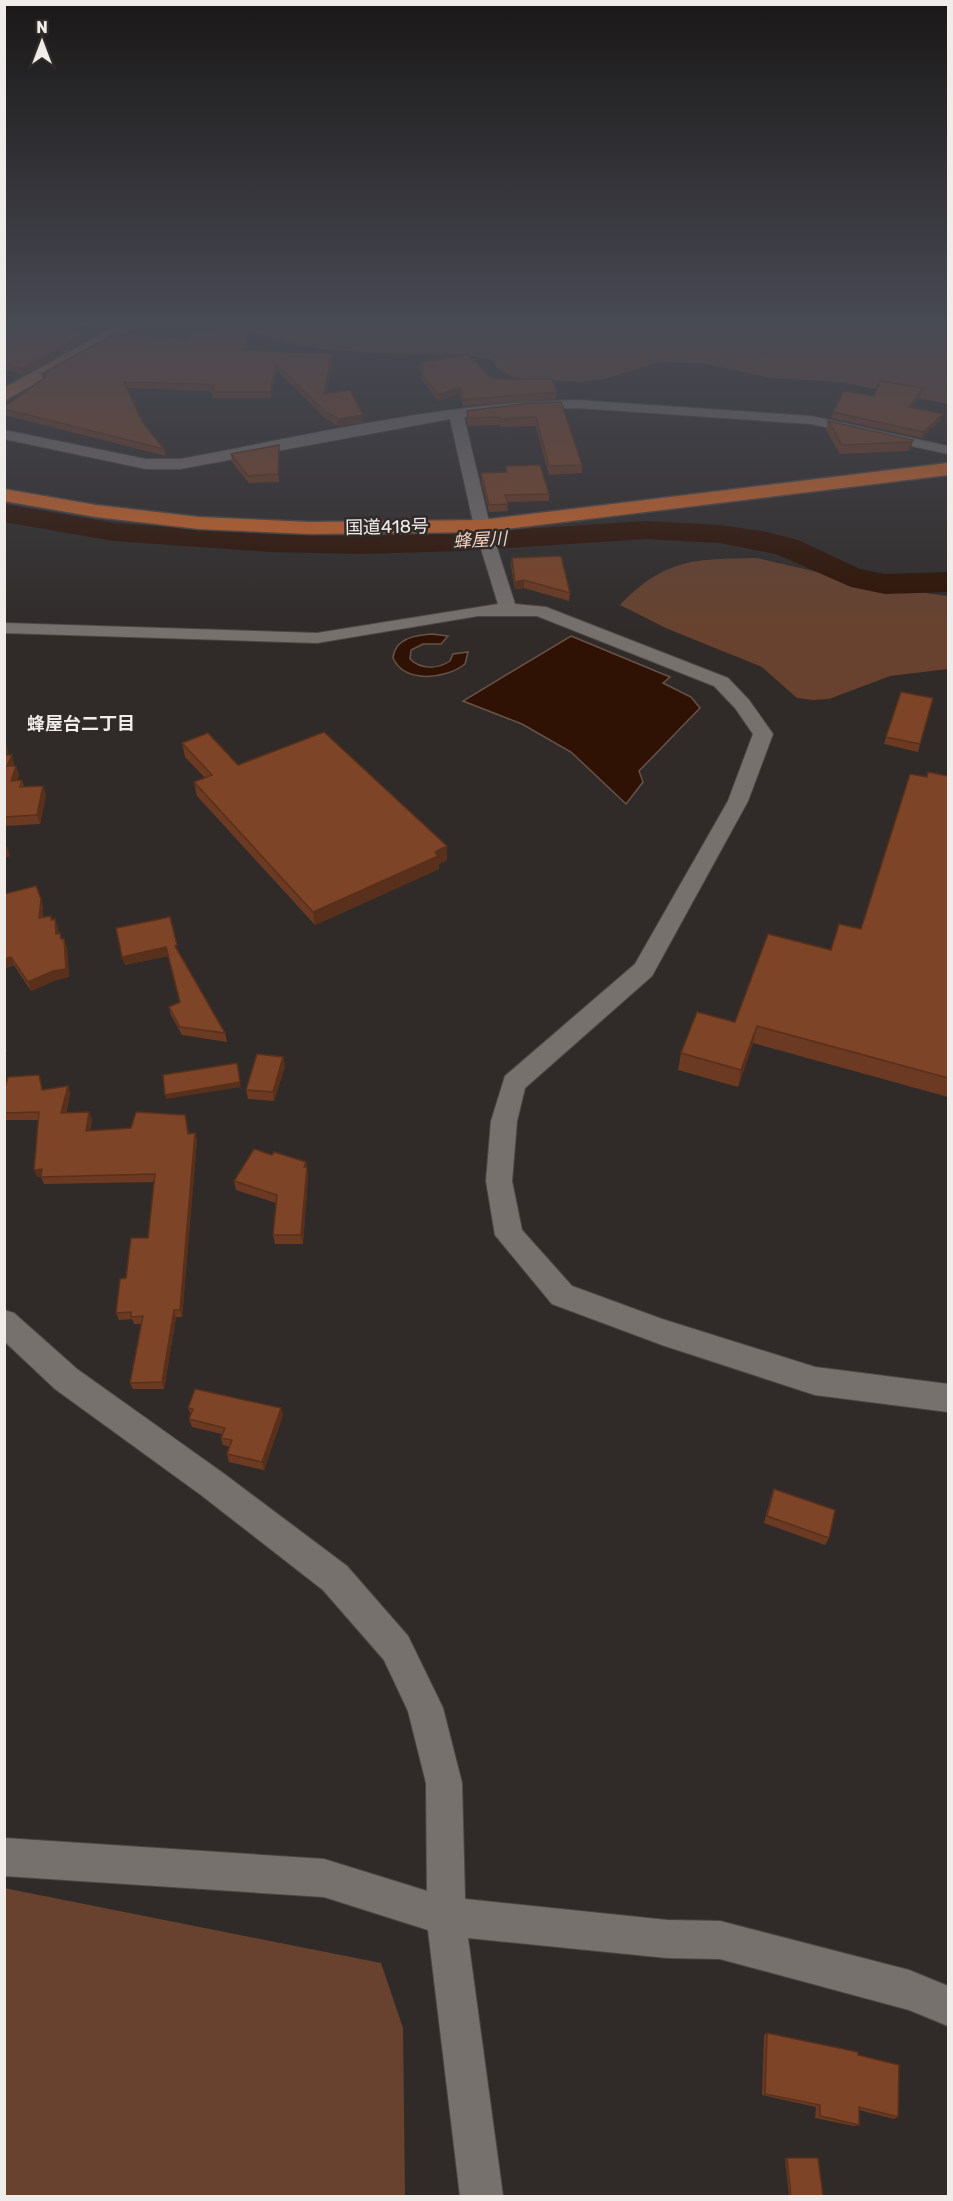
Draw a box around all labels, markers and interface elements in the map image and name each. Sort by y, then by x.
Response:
north arrow [12,12,72,72]
text: N [36,18,48,37]
street label: 国道418号 [345,515,429,539]
water label: 蜂屋川 [452,527,510,552]
district label: 蜂屋台二丁目 [27,713,135,735]

